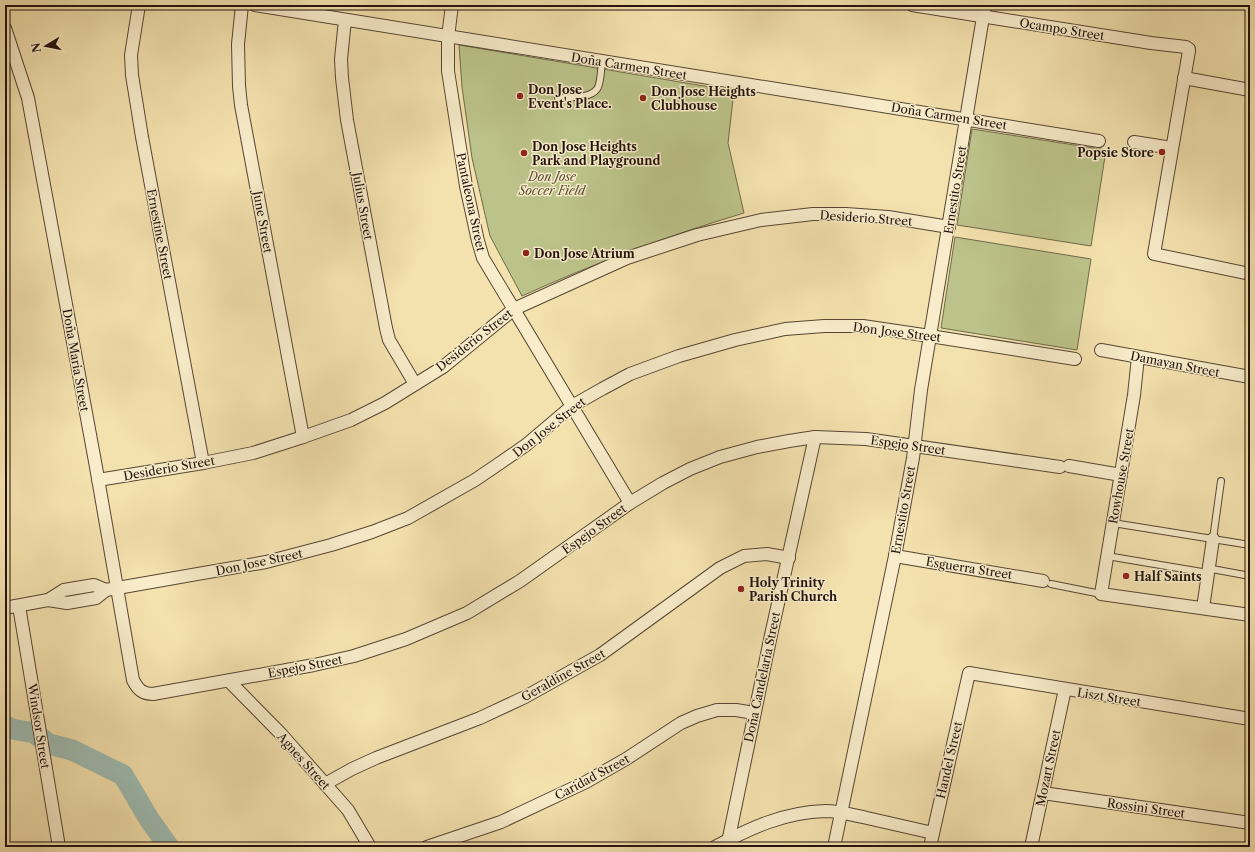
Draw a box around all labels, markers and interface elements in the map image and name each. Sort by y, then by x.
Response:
street label: Ocampo Street [1018,15,1106,43]
north arrow [26,26,66,66]
text: N [28,41,44,54]
street label: Doña Carmen Street [570,49,689,83]
place label: Don Jose Event's Place. [528,82,612,111]
place label: Don Jose Heights Clubhouse [651,84,756,113]
marker: Don Jose Event's Place. [515,91,525,101]
marker: Don Jose Heights Clubhouse [638,93,648,103]
street label: Doña Carmen Street [890,99,1009,133]
place label: Don Jose Heights Park and Playground [532,139,660,168]
street label: Ernestito Street [941,144,970,235]
place label: Popsie Store [1077,145,1154,160]
marker: Popsie Store [1157,147,1167,157]
marker: Don Jose Heights Park and Playground [519,148,529,158]
street label: Pantaleona Street [453,151,489,254]
street label: Julius Street [349,169,376,242]
park label: Don Jose Soccer Field [518,169,587,198]
street label: Ernestine Street [144,187,176,281]
street label: June Street [250,188,276,255]
street label: Desiderio Street [819,207,913,229]
place label: Don Jose Atrium [534,246,635,261]
marker: Don Jose Atrium [521,248,531,258]
street label: Desiderio Street [433,305,516,374]
street label: Doña Maria Street [60,307,93,413]
street label: Don Jose Street [852,319,943,345]
street label: Damayan Street [1129,348,1222,380]
street label: Don Jose Street [510,393,589,460]
street label: Rowhouse Street [1105,426,1137,525]
street label: Espejo Street [870,432,947,458]
street label: Desiderio Street [122,452,217,483]
street label: Ernestito Street [888,464,918,555]
street label: Espejo Street [559,500,630,557]
street label: Don Jose Street [214,545,305,579]
street label: Esguerra Street [925,554,1014,582]
place label: Half Saints [1134,569,1202,584]
marker: Half Saints [1121,571,1131,581]
place label: Holy Trinity Parish Church [749,575,838,604]
marker: Holy Trinity Parish Church [736,584,746,594]
street label: Doña Candelaria Street [741,610,783,744]
street label: Geraldine Street [518,645,608,704]
street label: Espejo Street [266,651,344,681]
street label: Windsor Street [25,681,53,770]
street label: Liszt Street [1076,685,1143,710]
street label: Handel Street [933,719,965,800]
street label: Mozart Street [1033,727,1064,808]
street label: Agnes Street [274,729,334,793]
street label: Caridad Street [552,751,633,803]
street label: Rossini Street [1106,795,1187,821]

